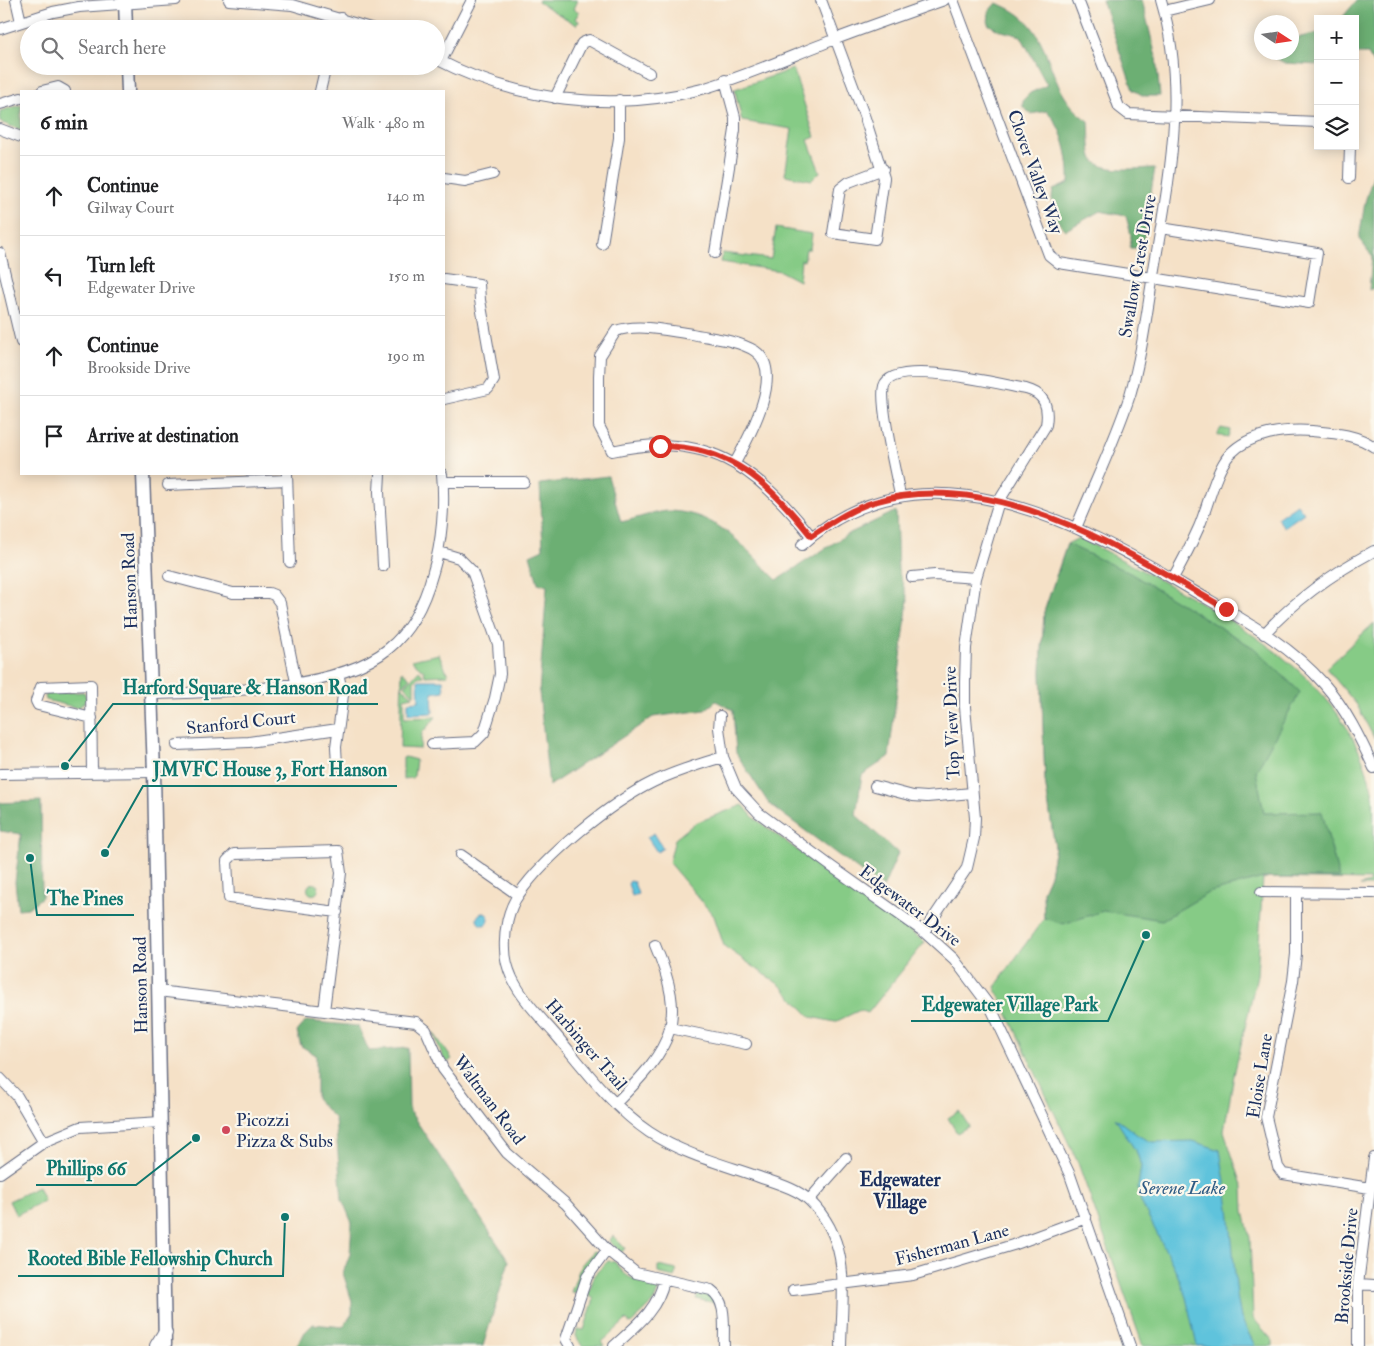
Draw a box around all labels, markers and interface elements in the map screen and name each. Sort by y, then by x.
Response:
north arrow [1254,15,1299,60]
map controls [1314,15,1359,150]
button: + [1314,15,1359,60]
search box [20,20,445,75]
icon: search [38,34,66,62]
text: Search here [78,36,166,60]
button: − [1314,60,1359,105]
button: layers [1314,105,1359,150]
street label: Clover Valley Way [1002,107,1069,238]
text: 6 min [40,109,88,136]
text: Walk · 480 m [342,113,425,133]
text: Continue [87,174,158,198]
icon: ahead [40,182,68,210]
text: 140 m [387,186,425,206]
street label: Swallow Crest Drive [1114,192,1162,339]
text: Gilway Court [87,198,174,218]
text: Turn left [87,254,155,278]
icon: left [40,262,68,290]
text: 150 m [388,266,425,286]
text: Edgewater Drive [87,278,195,298]
text: Continue [87,334,158,358]
icon: ahead [40,342,68,370]
text: 190 m [387,346,425,366]
text: Brookside Drive [87,358,190,378]
icon: arrive [40,422,68,450]
text: Arrive at destination [87,424,239,448]
route start [649,435,672,458]
street label: Hanson Road [117,532,143,630]
route end [1215,598,1238,621]
street label: Top View Drive [939,665,965,780]
callout: Harford Square & Hanson Road [113,670,378,704]
text: Harford Square & Hanson Road [122,676,368,701]
street label: Stanford Court [185,706,297,740]
callout: JMVFC House 3, Fort Hanson [143,752,397,786]
text: JMVFC House 3, Fort Hanson [152,758,387,782]
street label: Edgewater Drive [854,860,966,952]
callout: The Pines [37,881,134,915]
text: The Pines [46,887,124,911]
street label: Hanson Road [129,936,153,1034]
callout: Edgewater Village Park [911,987,1108,1021]
text: Edgewater Village Park [922,993,1099,1018]
street label: Harbinger Trail [540,995,632,1096]
street label: Eloise Lane [1242,1031,1278,1120]
street label: Waltman Road [447,1050,530,1150]
place label: Picozzi Pizza & Subs [236,1109,333,1153]
marker: Picozzi Pizza & Subs [220,1124,232,1136]
callout: Phillips 66 [36,1151,136,1185]
text: Phillips 66 [46,1157,127,1182]
district label: Edgewater Village [860,1168,941,1215]
water label: Serene Lake [1138,1176,1226,1200]
street label: Brookside Drive [1330,1207,1364,1325]
street label: Fisherman Lane [892,1219,1012,1271]
callout: Rooted Bible Fellowship Church [18,1242,283,1276]
text: Rooted Bible Fellowship Church [27,1247,273,1272]

